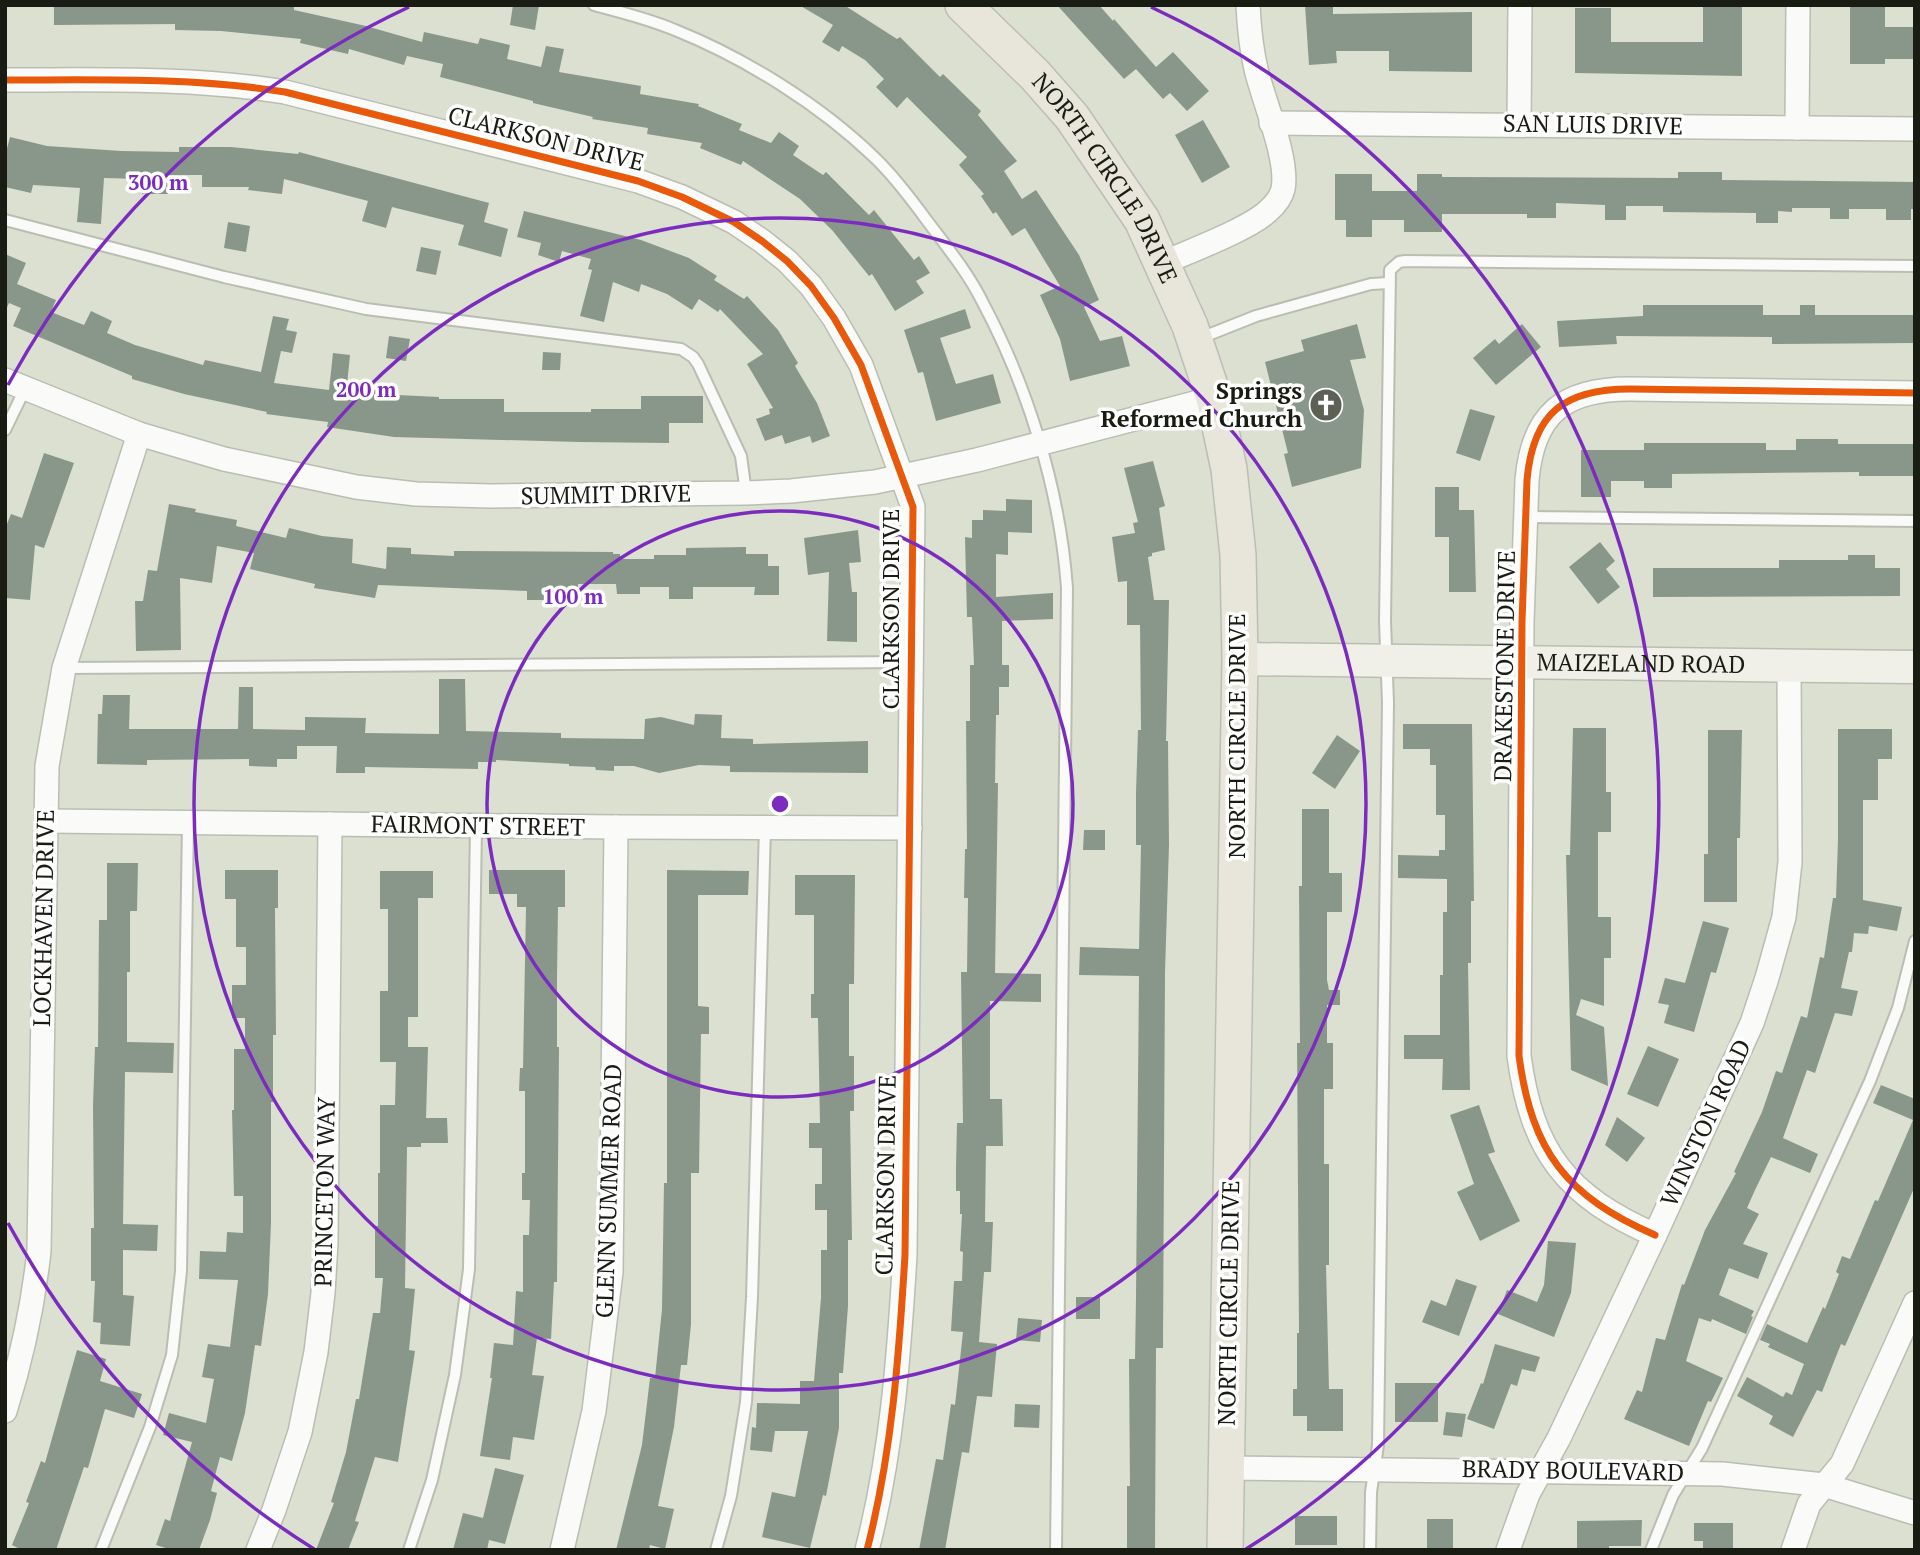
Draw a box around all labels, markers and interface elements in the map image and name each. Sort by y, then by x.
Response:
street label: NORTH CIRCLE DRIVE [1026,66,1186,288]
street label: CLARKSON DRIVE [445,98,648,178]
street label: SAN LUIS DRIVE [1503,106,1683,142]
text: 300 m [128,168,189,196]
place label: Springs Reformed Church [1101,374,1303,434]
text: 200 m [336,375,397,403]
church icon: Springs Reformed Church [1307,386,1345,424]
street label: SUMMIT DRIVE [520,477,692,511]
street label: CLARKSON DRIVE [874,509,906,709]
street label: DRAKESTONE DRIVE [1486,550,1522,782]
text: 100 m [543,582,604,610]
street label: NORTH CIRCLE DRIVE [1220,613,1252,859]
street label: MAIZELAND ROAD [1536,646,1746,680]
centre of rings [768,792,792,816]
street label: FAIRMONT STREET [371,807,585,843]
street label: LOCKHAVEN DRIVE [25,809,61,1027]
street label: WINSTON ROAD [1652,1034,1758,1211]
street label: GLENN SUMMER ROAD [588,1063,628,1319]
street label: CLARKSON DRIVE [867,1074,903,1276]
street label: PRINCETON WAY [306,1096,342,1287]
street label: NORTH CIRCLE DRIVE [1210,1180,1246,1426]
street label: BRADY BOULEVARD [1462,1452,1684,1488]

